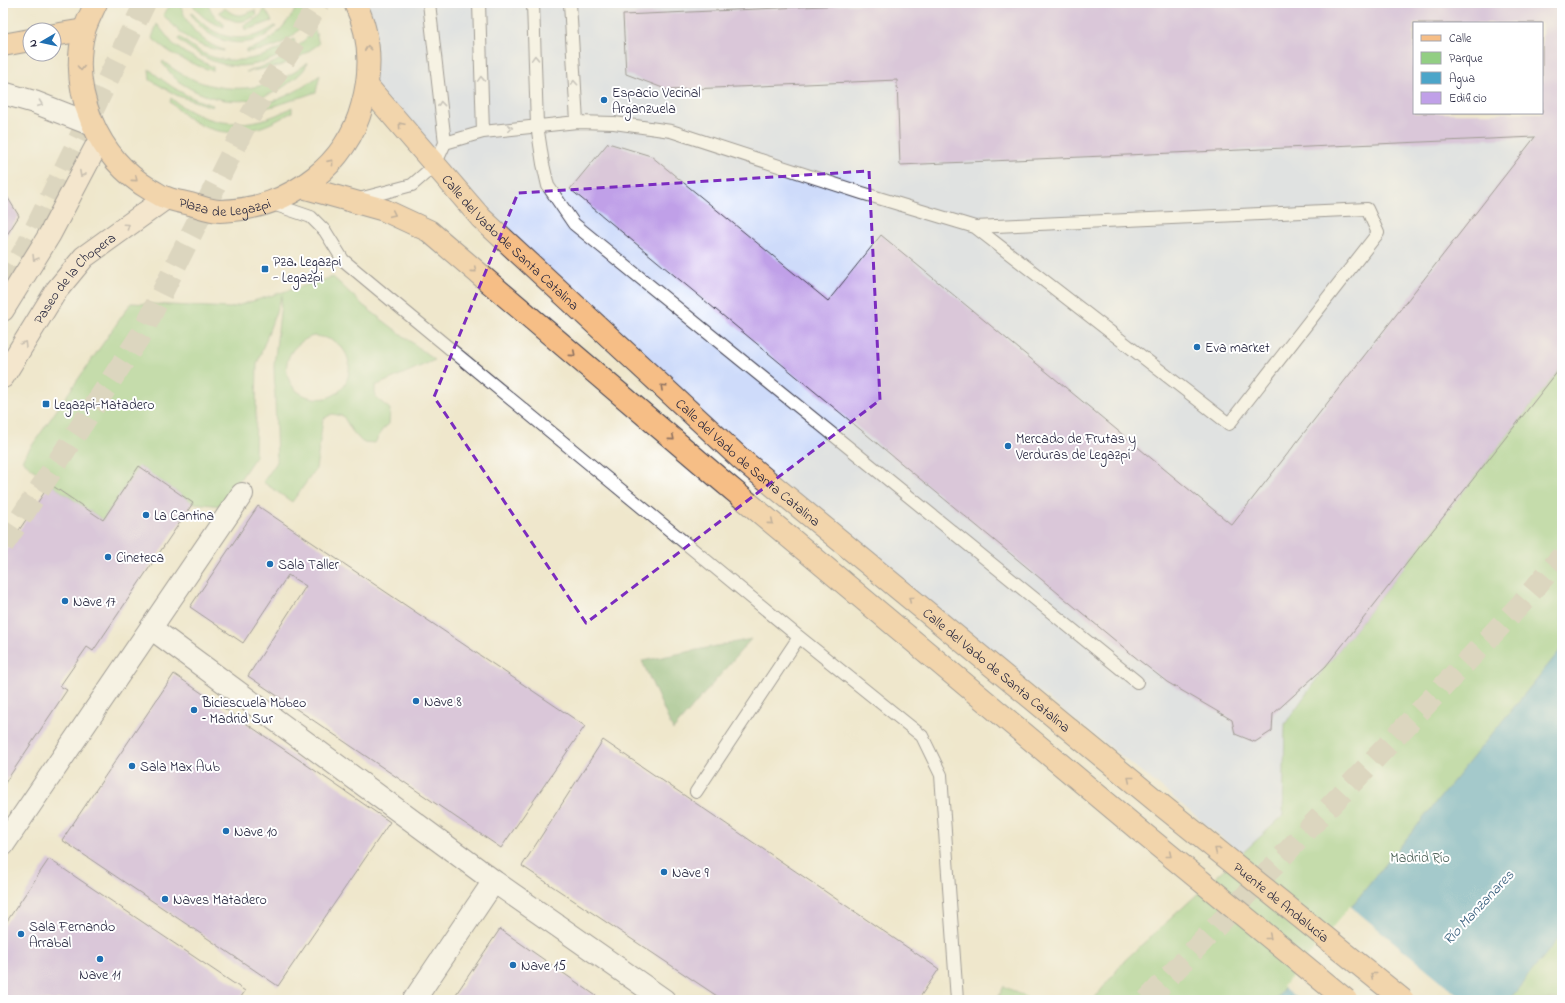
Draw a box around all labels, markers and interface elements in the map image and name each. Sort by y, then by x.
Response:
north arrow [22,22,62,62]
legend [1413,22,1543,114]
text: Calle [1449,30,1472,48]
text: N [25,38,42,48]
one-way arrow [363,45,372,51]
text: Parque [1449,50,1483,68]
one-way arrow [531,55,540,61]
one-way arrow [76,65,85,71]
text: Agua [1449,70,1475,89]
one-way arrow [477,76,486,82]
one-way arrow [569,80,578,86]
place label: Espacio Vecinal Arganzuela [612,83,701,121]
text: Edificio [1449,90,1487,108]
marker: Espacio Vecinal Arganzuela [599,95,609,105]
one-way arrow [37,100,44,108]
one-way arrow [437,101,446,107]
one-way arrow [398,122,405,129]
one-way arrow [507,124,513,133]
one-way arrow [327,159,334,166]
one-way arrow [79,170,86,177]
street label: Calle del Vado de Santa Catalina [436,170,583,316]
one-way arrow [130,174,138,182]
street label: Plaza de Legazpi [177,193,274,223]
one-way arrow [389,209,396,217]
one-way arrow [123,224,130,231]
street label: Paseo de la Chopera [29,228,121,329]
place label: Pza. Legazpi - Legazpi [273,252,341,290]
one-way arrow [32,254,40,261]
marker: Pza. Legazpi - Legazpi [260,264,270,274]
one-way arrow [469,265,476,272]
place label: Eva market [1205,338,1270,359]
one-way arrow [19,341,26,348]
marker: Eva market [1192,342,1202,352]
one-way arrow [568,349,575,356]
one-way arrow [660,384,668,392]
street label: Calle del Vado de Santa Catalina [670,394,824,532]
place label: Legazpi-Matadero [54,395,155,417]
marker: Legazpi-Matadero [41,399,51,409]
place label: Mercado de Frutas y Verduras de Legazpi [1015,429,1136,467]
one-way arrow [667,434,674,441]
marker: Mercado de Frutas y Verduras de Legazpi [1003,441,1013,451]
place label: La Cantina [154,506,214,527]
marker: La Cantina [141,510,151,520]
one-way arrow [766,517,774,524]
place label: Cineteca [116,548,164,569]
marker: Cineteca [103,552,113,562]
place label: Sala Taller [278,555,340,576]
marker: Sala Taller [265,559,275,569]
place label: Nave 17 [73,592,116,613]
marker: Nave 17 [60,596,70,606]
one-way arrow [908,596,915,603]
street label: Calle del Vado de Santa Catalina [917,604,1075,738]
place label: Nave 8 [424,692,462,713]
place label: Biciescuela Mobeo – Madrid Sur [201,693,306,730]
marker: Nave 8 [411,696,421,706]
marker: Biciescuela Mobeo – Madrid Sur [189,705,199,715]
place label: Sala Max Aub [140,757,220,778]
marker: Sala Max Aub [127,761,137,771]
one-way arrow [1128,776,1135,783]
place label: Nave 10 [234,822,277,843]
marker: Nave 10 [221,826,231,836]
one-way arrow [1215,847,1222,854]
park label: Madrid Río [1390,848,1450,869]
one-way arrow [1164,850,1171,857]
street label: Puente de Andalucía [1228,858,1333,948]
place label: Nave 9 [672,863,710,884]
water label: Río Manzanares [1438,865,1520,950]
marker: Nave 9 [659,867,669,877]
place label: Naves Matadero [173,890,267,911]
marker: Naves Matadero [160,894,170,904]
place label: Sala Fernando Arrabal [29,917,115,954]
marker: Sala Fernando Arrabal [16,929,26,939]
one-way arrow [1265,933,1272,940]
marker: Nave 11 [95,954,105,964]
place label: Nave 15 [521,956,566,977]
marker: Nave 15 [508,960,518,970]
place label: Nave 11 [79,965,121,986]
one-way arrow [1370,973,1377,980]

